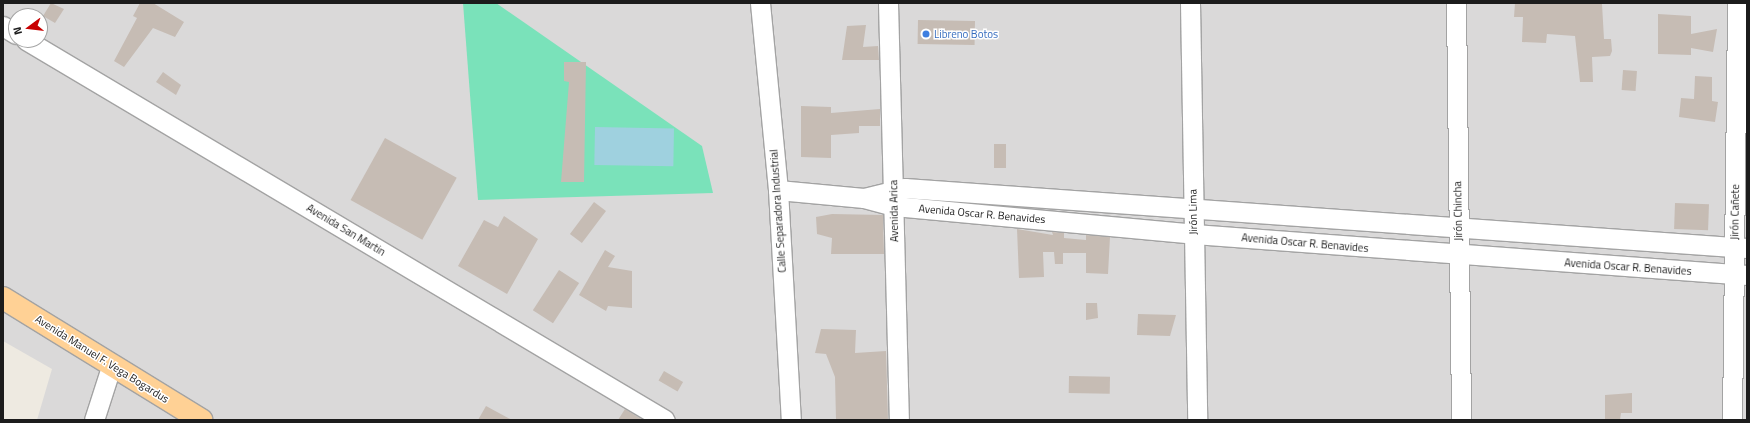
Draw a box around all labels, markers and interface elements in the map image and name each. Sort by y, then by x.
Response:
north arrow [8,8,48,48]
text: N [9,25,26,37]
place label: Libreno Botos [934,27,998,41]
marker: Libreno Botos [921,29,931,39]
street label: Calle Separadora Industrial [767,149,789,273]
street label: Avenida Arica [887,180,901,242]
street label: Jirón Chincha [1451,181,1465,241]
street label: Jirón Cañete [1728,184,1742,240]
street label: Jirón Lima [1186,189,1200,235]
street label: Avenida San Martin [304,201,388,259]
street label: Avenida Oscar R. Benavides [918,202,1046,226]
street label: Avenida Oscar R. Benavides [1241,231,1369,255]
street label: Avenida Oscar R. Benavides [1564,256,1692,278]
street label: Avenida Manuel F. Vega Bogardus [33,312,171,406]

